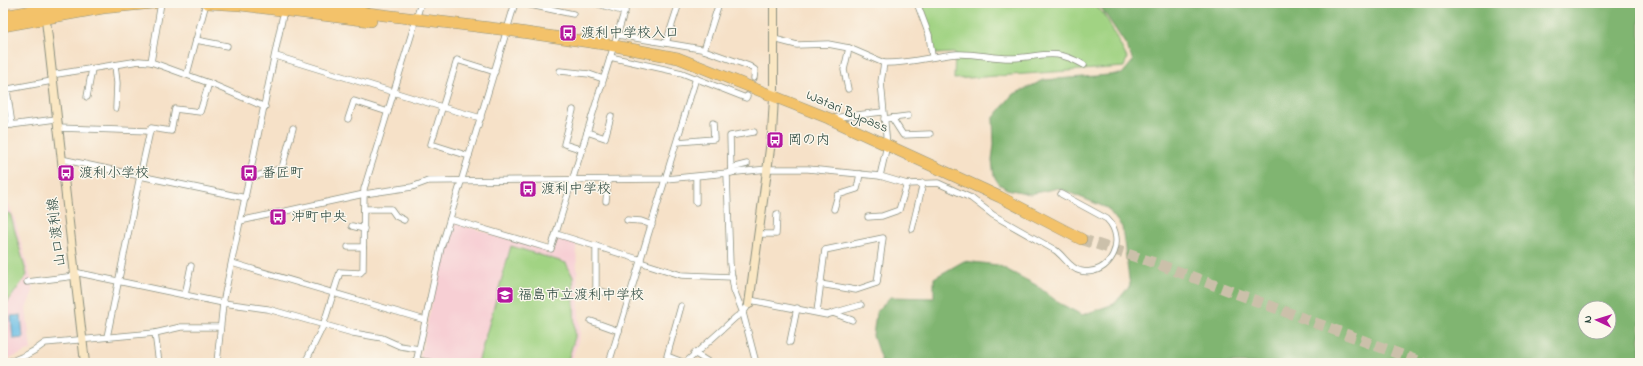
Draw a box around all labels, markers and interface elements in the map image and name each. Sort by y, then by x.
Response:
bus stop icon: 渡利中学校入口 [558,23,578,43]
place label: 渡利中学校入口 [581,23,679,44]
street label: Watari Bypass [802,85,891,140]
bus stop icon: 岡の内 [765,130,785,150]
place label: 岡の内 [788,130,830,151]
bus stop icon: 渡利小学校 [56,163,76,183]
place label: 渡利小学校 [79,163,149,184]
bus stop icon: 番匠町 [239,163,259,183]
place label: 番匠町 [262,163,304,184]
bus stop icon: 渡利中学校 [518,179,538,199]
place label: 渡利中学校 [541,179,611,200]
street label: 山口渡利線 [42,196,72,268]
bus stop icon: 沖町中央 [268,207,288,227]
place label: 沖町中央 [291,207,347,228]
school or university icon: 福島市立渡利中学校 [495,285,515,305]
place label: 福島市立渡利中学校 [518,285,644,306]
north arrow [1577,300,1617,340]
text: N [1580,315,1596,324]

